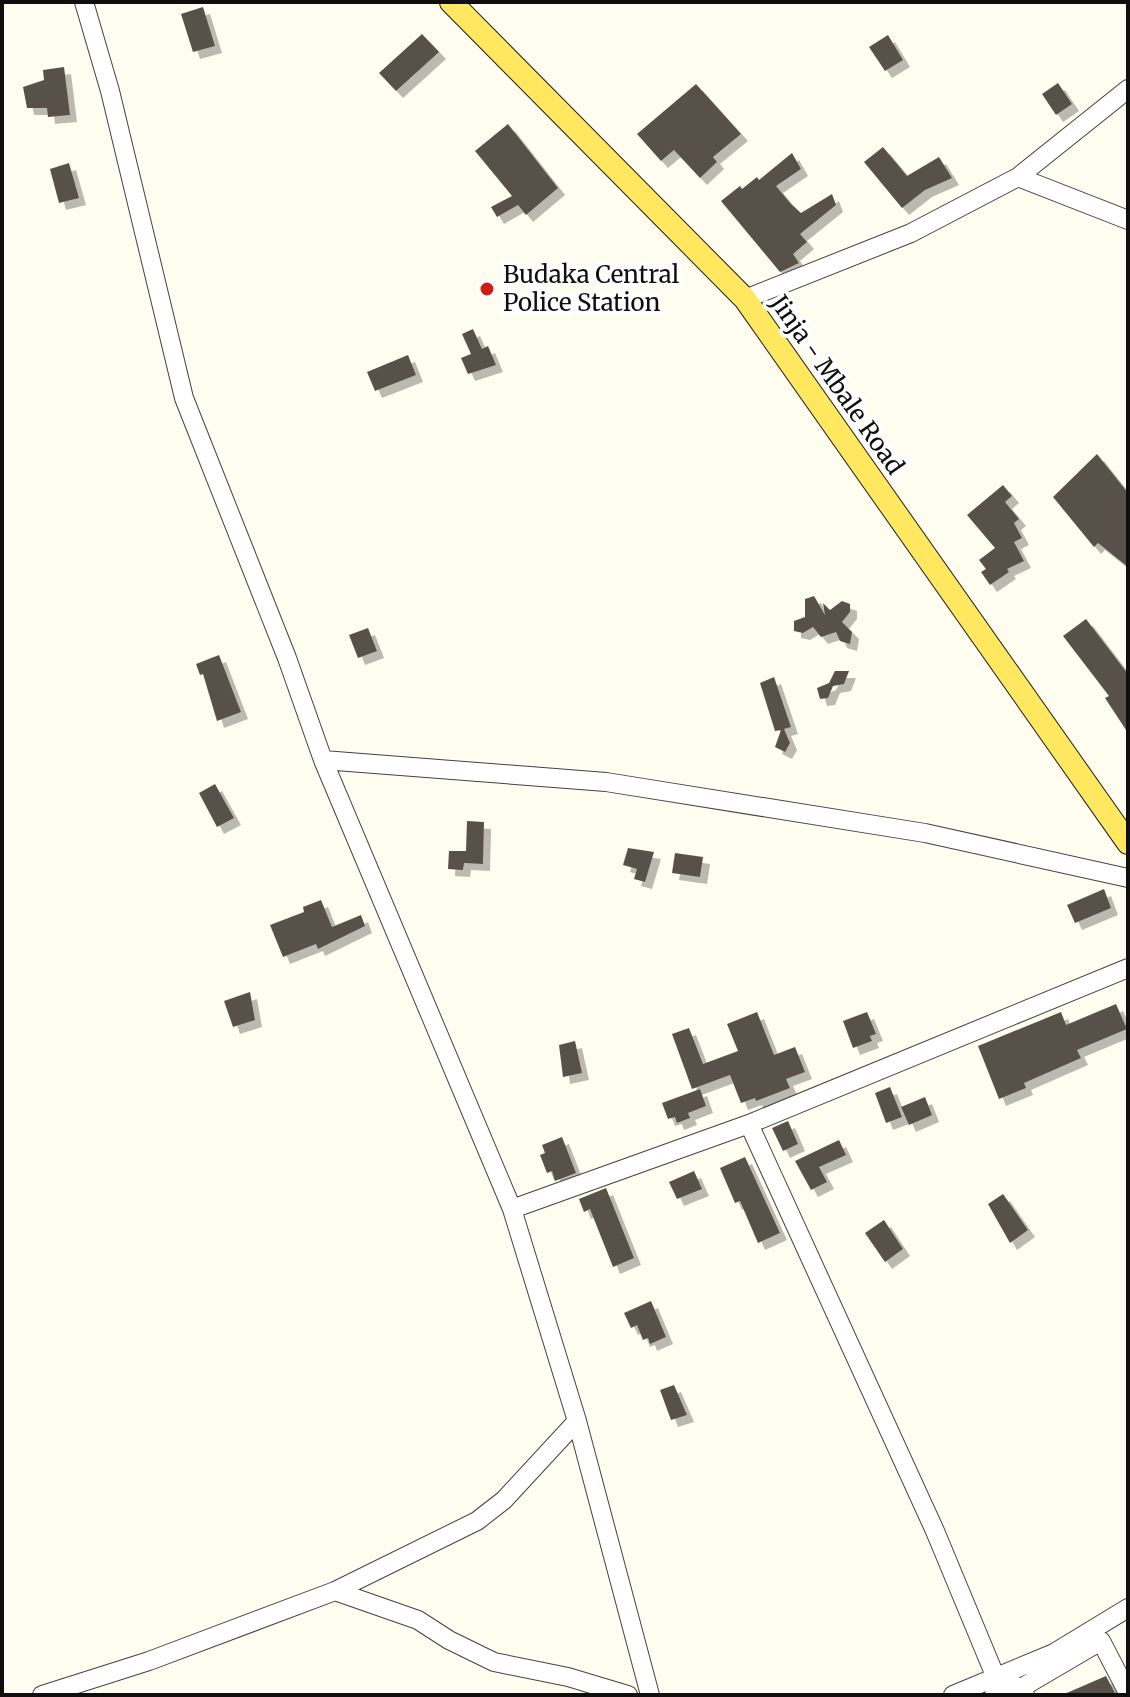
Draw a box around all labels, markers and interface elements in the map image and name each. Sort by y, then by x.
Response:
place label: Budaka Central Police Station [503,259,679,318]
marker: Budaka Central Police Station [478,280,496,298]
street label: Jinja - Mbale Road [763,288,911,480]

